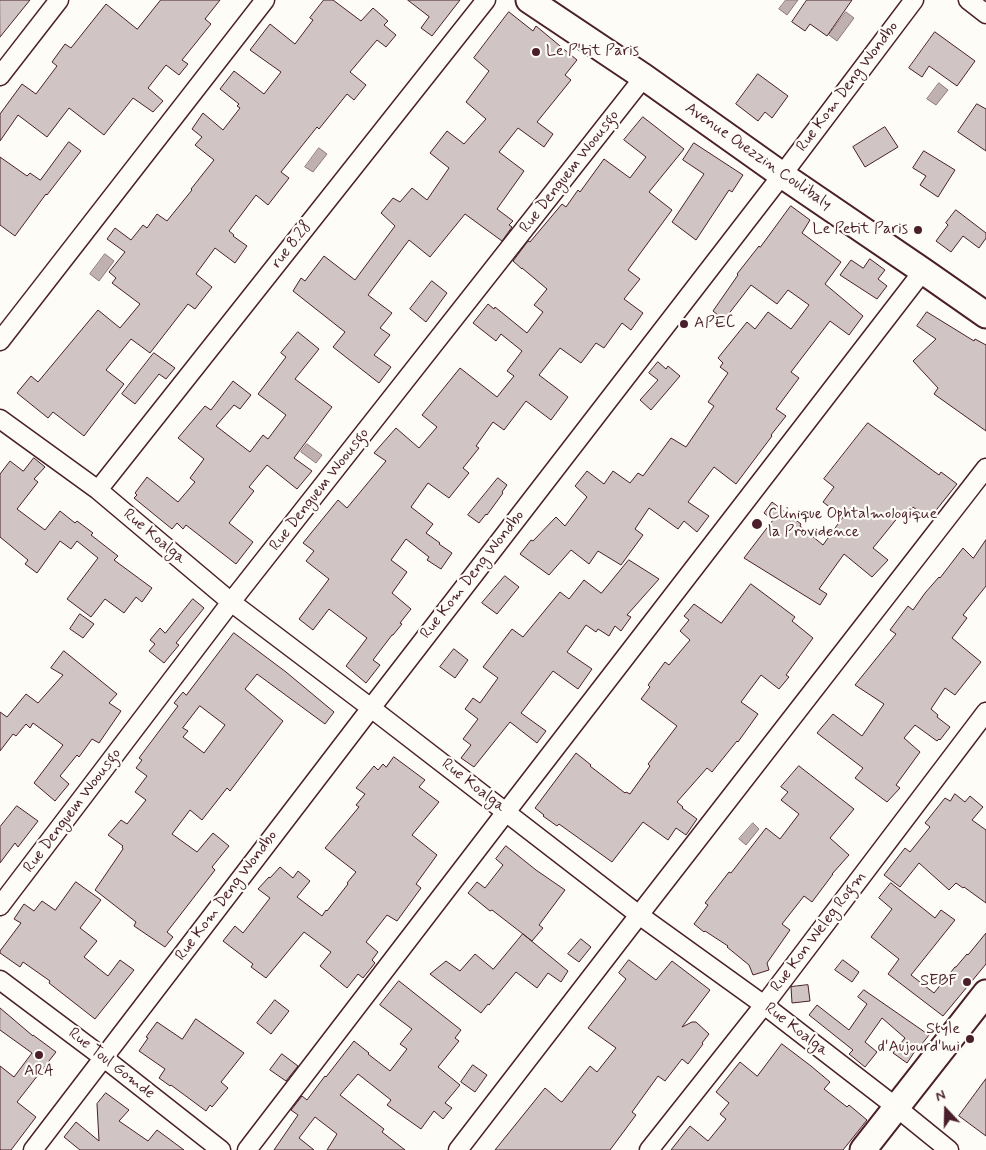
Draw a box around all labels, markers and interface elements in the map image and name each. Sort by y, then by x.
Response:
street label: Rue Kom Deng Wondbo [793,18,903,156]
place label: Le P'tit Paris [546,42,639,62]
marker: Le P'tit Paris [530,46,542,58]
street label: Avenue Ouezzin Coulibaly [681,99,835,215]
street label: Rue Denguem Woousgo [516,107,624,237]
street label: rue 8.28 [268,218,316,272]
place label: Le Petit Paris [813,220,908,240]
marker: Le Petit Paris [912,224,924,236]
place label: APEC [694,314,735,334]
marker: APEC [678,318,690,330]
street label: Rue Denguem Woousgo [266,425,374,555]
street label: Rue Koalga [119,505,189,569]
place label: Clinique Ophtalmologique la Providence [768,505,937,543]
street label: Rue Kom Deng Wondbo [417,507,529,643]
marker: Clinique Ophtalmologique la Providence [750,517,764,531]
street label: Rue Denguem Woousgo [20,745,126,877]
street label: Rue Koalga [437,755,509,817]
street label: Rue Kom Deng Wondbo [172,827,282,965]
street label: Rue Kon Weleg Rogm [767,868,871,996]
place label: SEBF [920,972,957,992]
marker: SEBF [961,976,973,988]
street label: Rue Koalga [760,999,832,1061]
place label: Style d'Aujourd'hui [878,1020,960,1058]
street label: Rue Toul Gomde [64,1024,158,1104]
marker: Style d'Aujourd'hui [964,1033,976,1045]
marker: ARA [33,1049,45,1061]
place label: ARA [24,1062,54,1082]
north arrow [921,1085,971,1135]
text: N [933,1086,948,1106]

